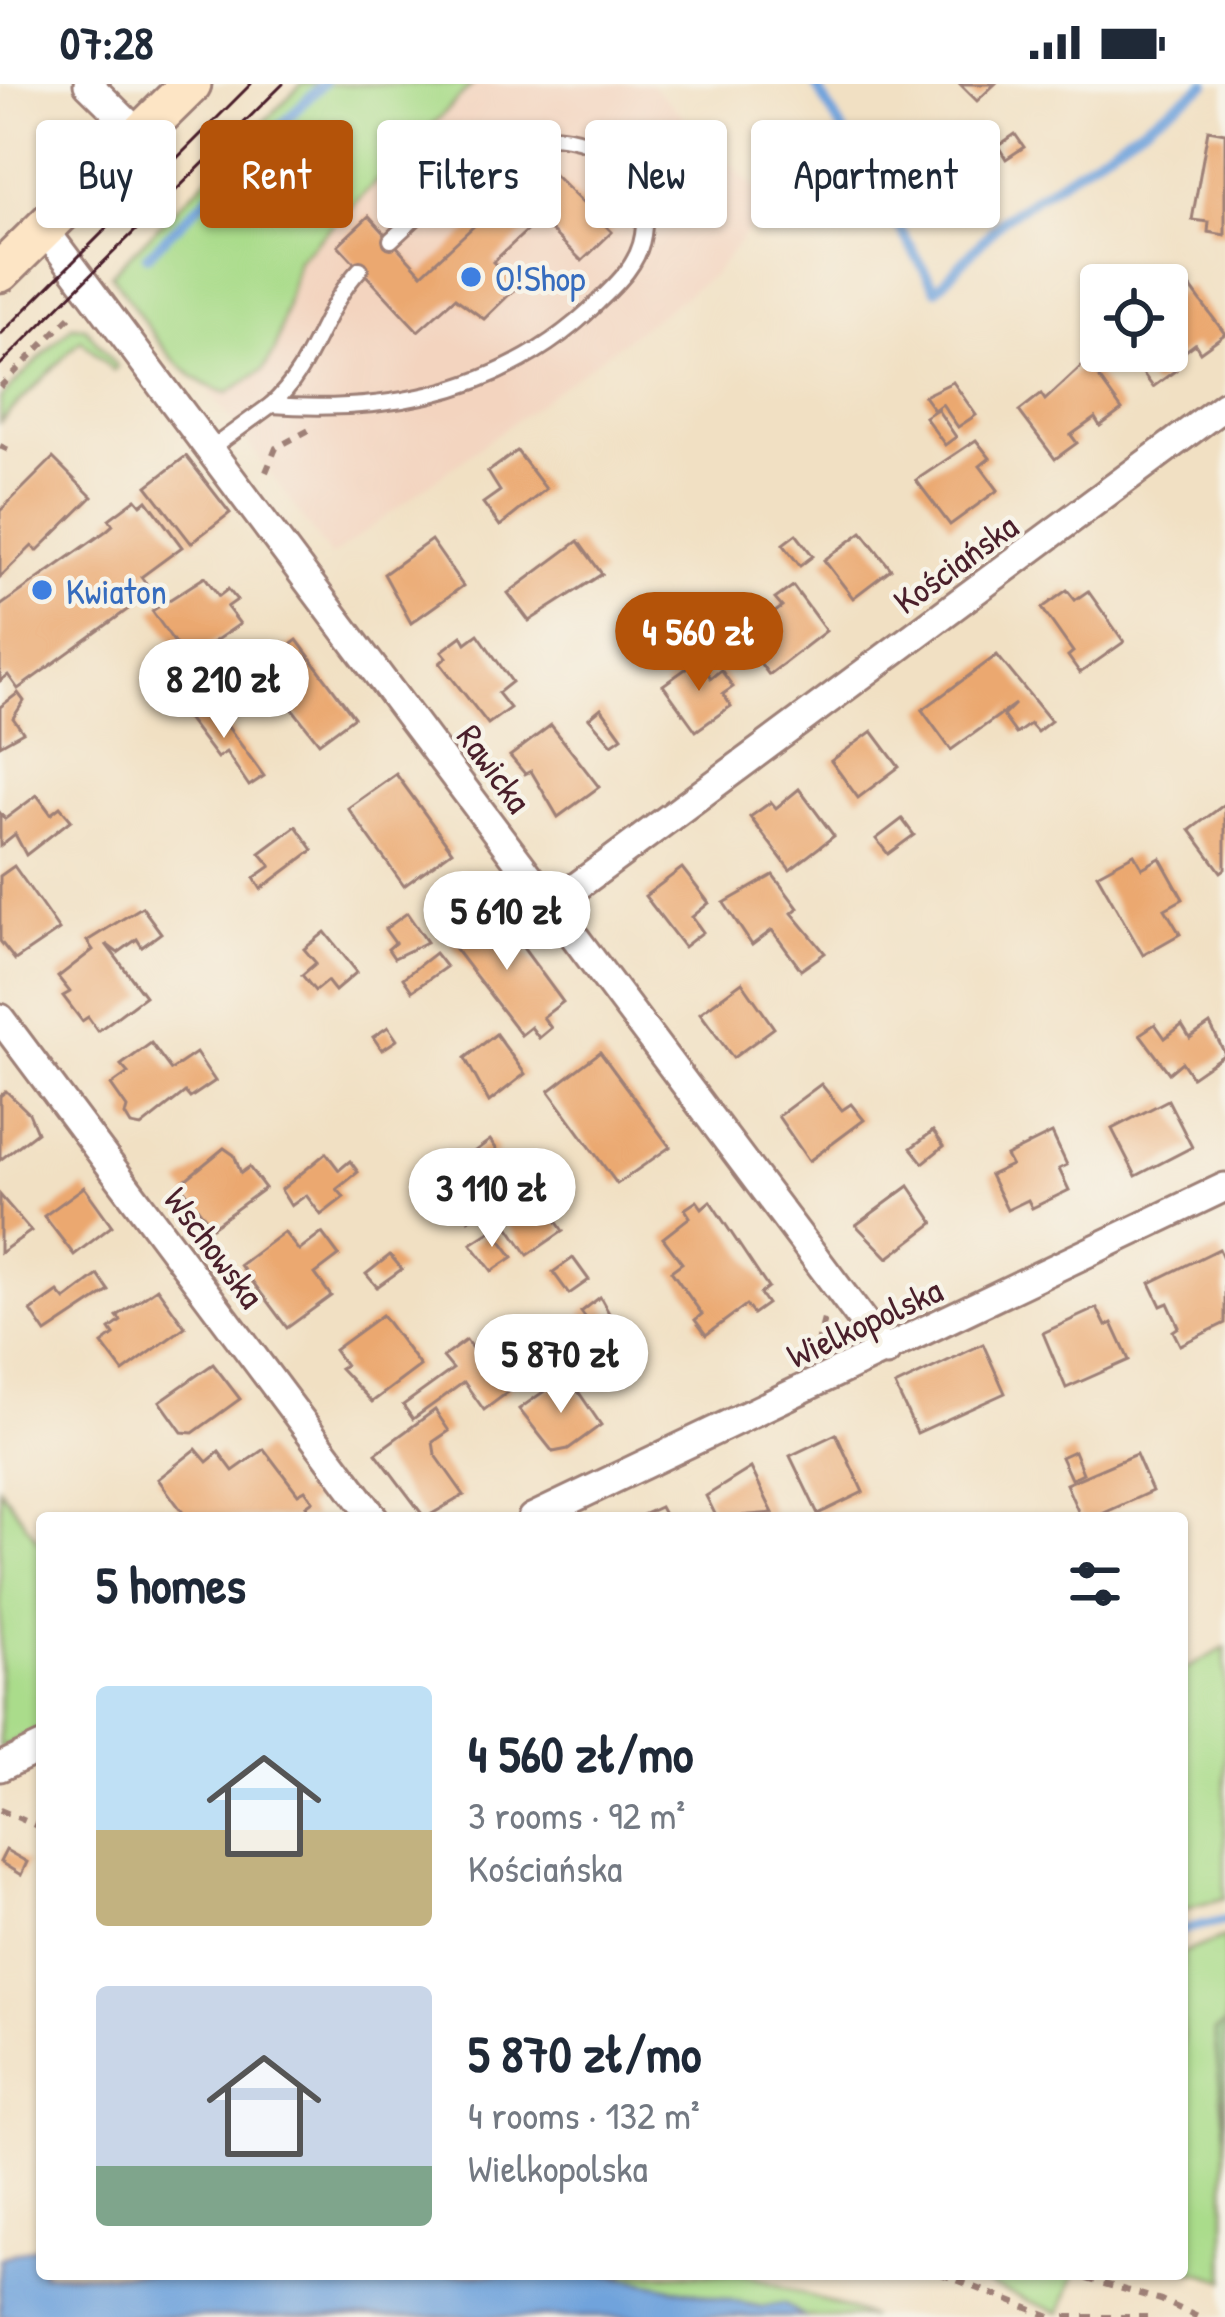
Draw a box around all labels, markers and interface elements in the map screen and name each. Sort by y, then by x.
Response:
text: 07:28 [60,12,153,73]
chip: Buy [36,120,176,228]
chip: Rent [200,120,353,228]
chip: Filters [377,120,561,228]
chip: New [585,120,727,228]
chip: Apartment [751,120,1000,228]
place label: O!Shop [495,253,585,302]
marker: O!Shop [458,264,484,290]
map controls [1080,264,1188,372]
button: locate [1080,264,1188,372]
street label: Kościańska [883,501,1027,625]
place label: Kwiaton [66,566,167,615]
marker: Kwiaton [29,577,55,603]
pin: 4 560 zł [575,592,823,694]
text: 4 560 zł [642,604,756,657]
pin: 8 210 zł [100,639,348,741]
text: 8 210 zł [166,651,282,704]
street label: Rawicka [446,714,544,822]
pin: 5 610 zł [383,871,631,973]
text: 5 610 zł [450,883,564,936]
pin: 3 110 zł [368,1148,616,1250]
text: 3 110 zł [436,1160,548,1213]
street label: Wschowska [154,1177,276,1317]
street label: Wielkopolska [778,1265,950,1379]
pin: 5 870 zł [437,1314,685,1416]
text: 5 870 zł [501,1326,621,1379]
text: 5 homes [96,1550,246,1619]
icon: filters [1062,1551,1128,1617]
text: 4 560 zł/mo [468,1719,693,1788]
icon: home [192,1734,336,1878]
text: 3 rooms · 92 m² [468,1788,685,1841]
text: Kościańska [468,1841,622,1894]
text: 5 870 zł/mo [468,2019,701,2088]
icon: home [192,2034,336,2178]
text: 4 rooms · 132 m² [468,2088,700,2141]
text: Wielkopolska [468,2141,648,2194]

